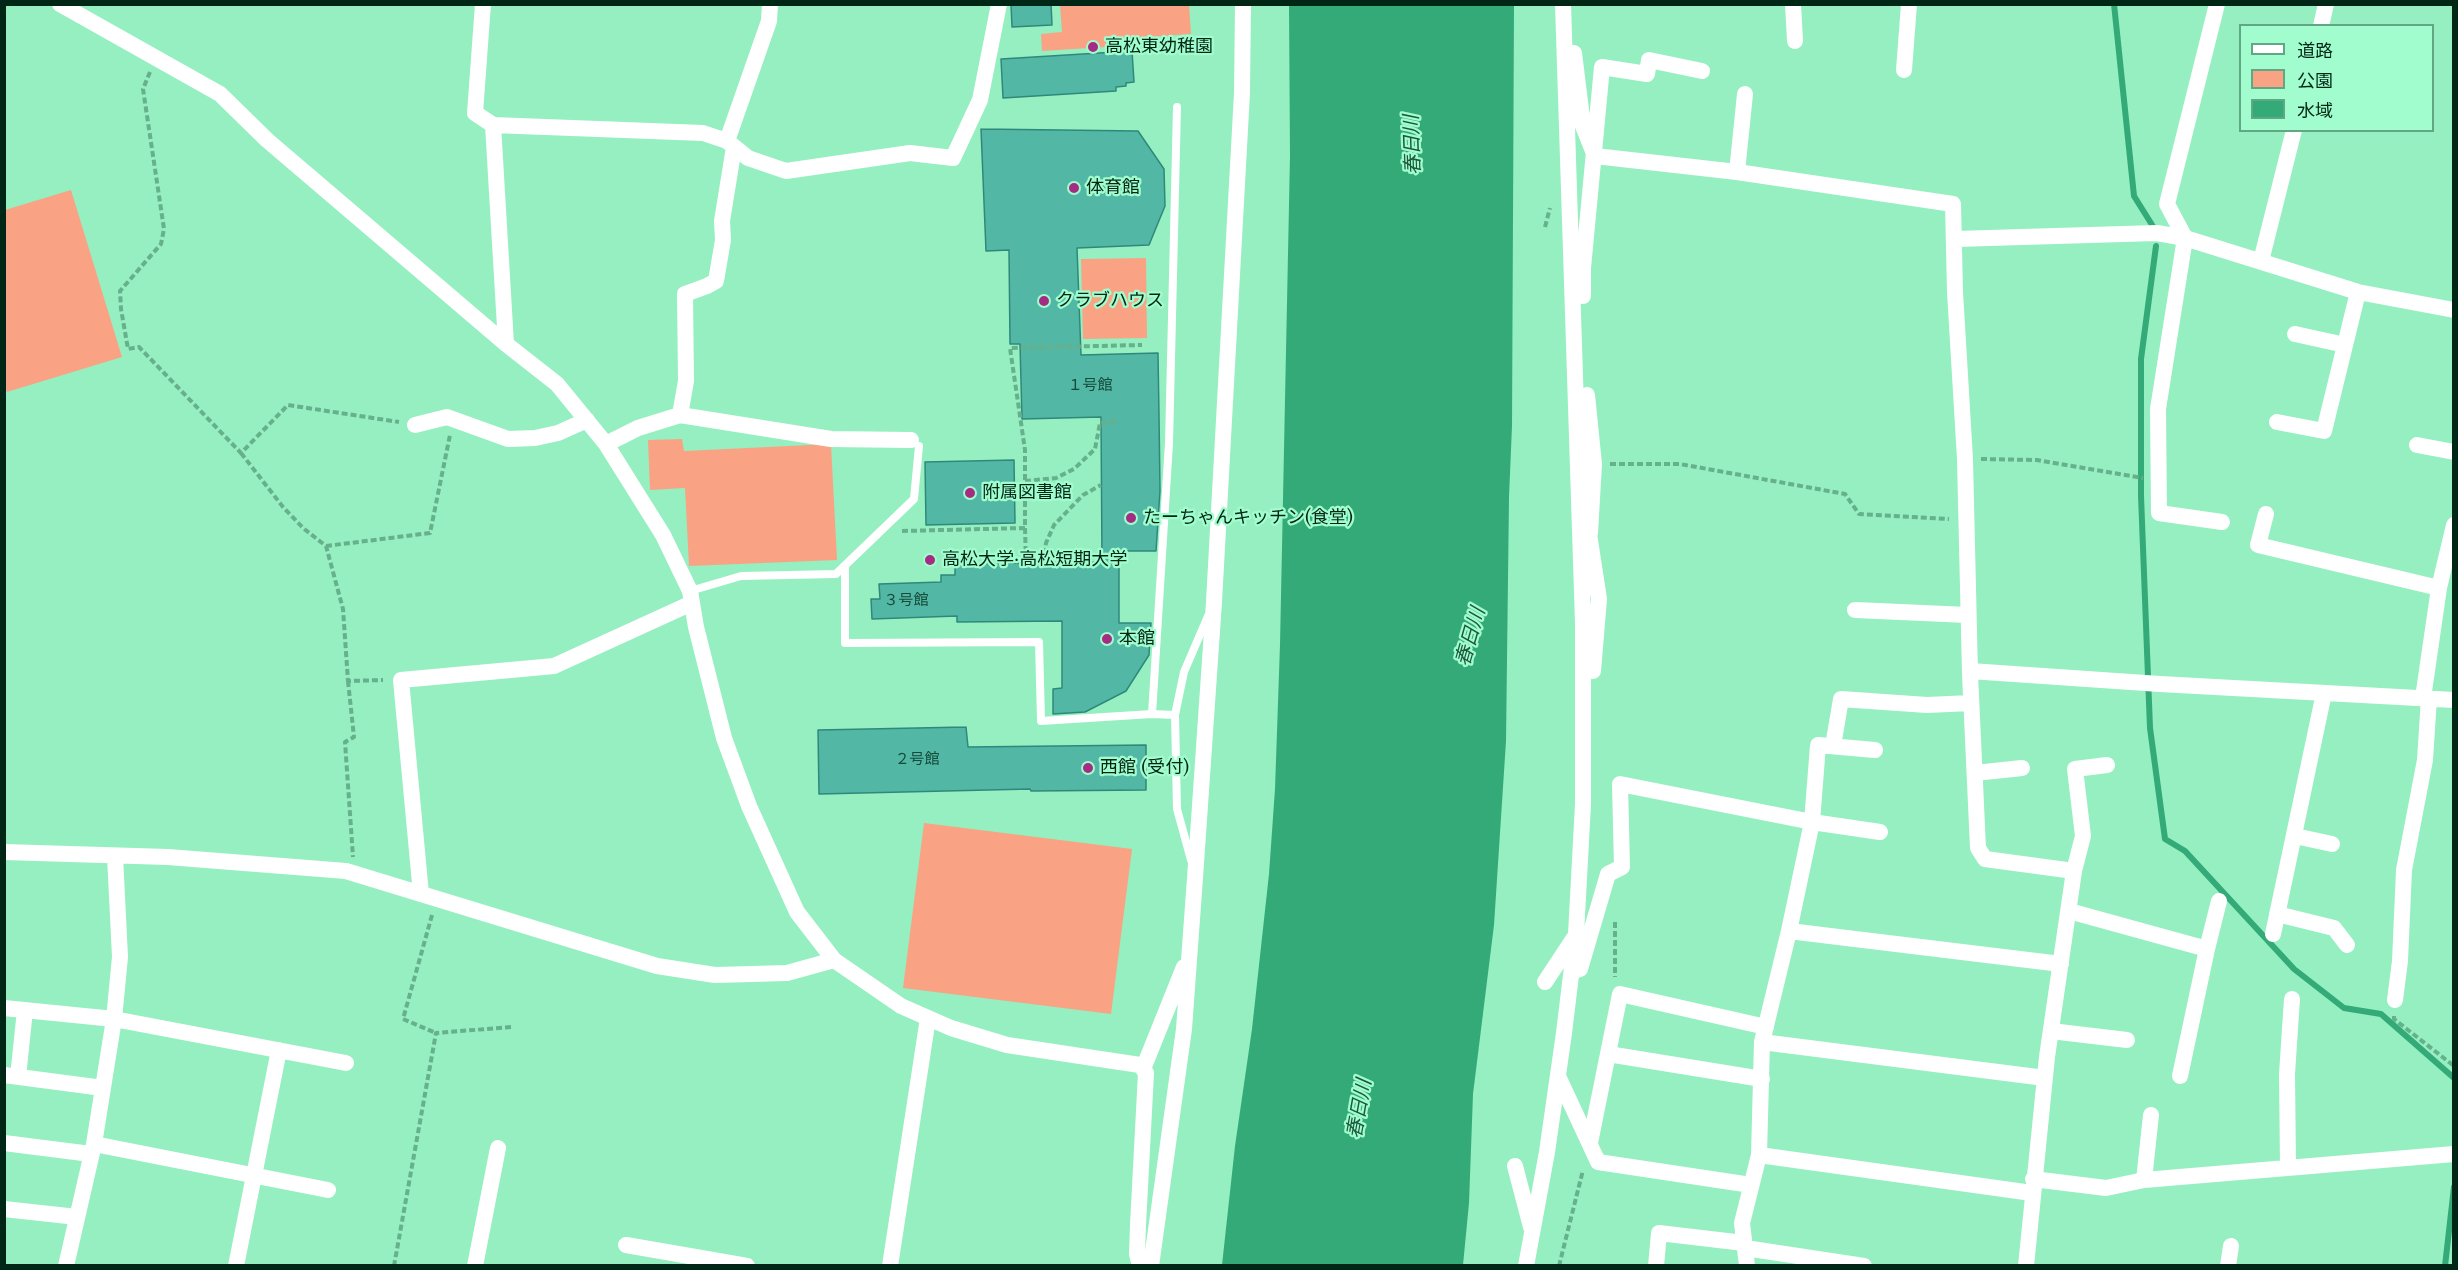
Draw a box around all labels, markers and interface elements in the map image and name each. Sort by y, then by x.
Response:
legend [2239,24,2434,132]
place label: 高松東幼稚園 [1105,36,1213,58]
marker: 高松東幼稚園 [1086,40,1100,54]
text: 道路 [2297,40,2333,62]
text: 公園 [2297,70,2333,92]
text: 水域 [2297,100,2333,122]
water label: 春日川 [1400,115,1426,175]
place label: 体育館 [1086,177,1140,199]
marker: 体育館 [1067,181,1081,195]
place label: クラブハウス [1056,290,1164,312]
marker: クラブハウス [1037,294,1051,308]
house number: １号館 [1068,377,1112,395]
place label: 附属図書館 [982,482,1072,504]
marker: 附属図書館 [963,486,977,500]
place label: たーちゃんキッチン(食堂) [1143,507,1353,529]
marker: たーちゃんキッチン(食堂) [1124,511,1138,525]
place label: 高松大学·高松短期大学 [942,549,1127,571]
marker: 高松大学·高松短期大学 [923,553,937,567]
house number: ３号館 [884,592,928,610]
water label: 春日川 [1451,605,1491,669]
place label: 本館 [1119,628,1155,650]
marker: 本館 [1100,632,1114,646]
house number: ２号館 [895,751,939,769]
place label: 西館 (受付) [1100,757,1189,779]
marker: 西館 (受付) [1081,761,1095,775]
water label: 春日川 [1343,1077,1377,1141]

